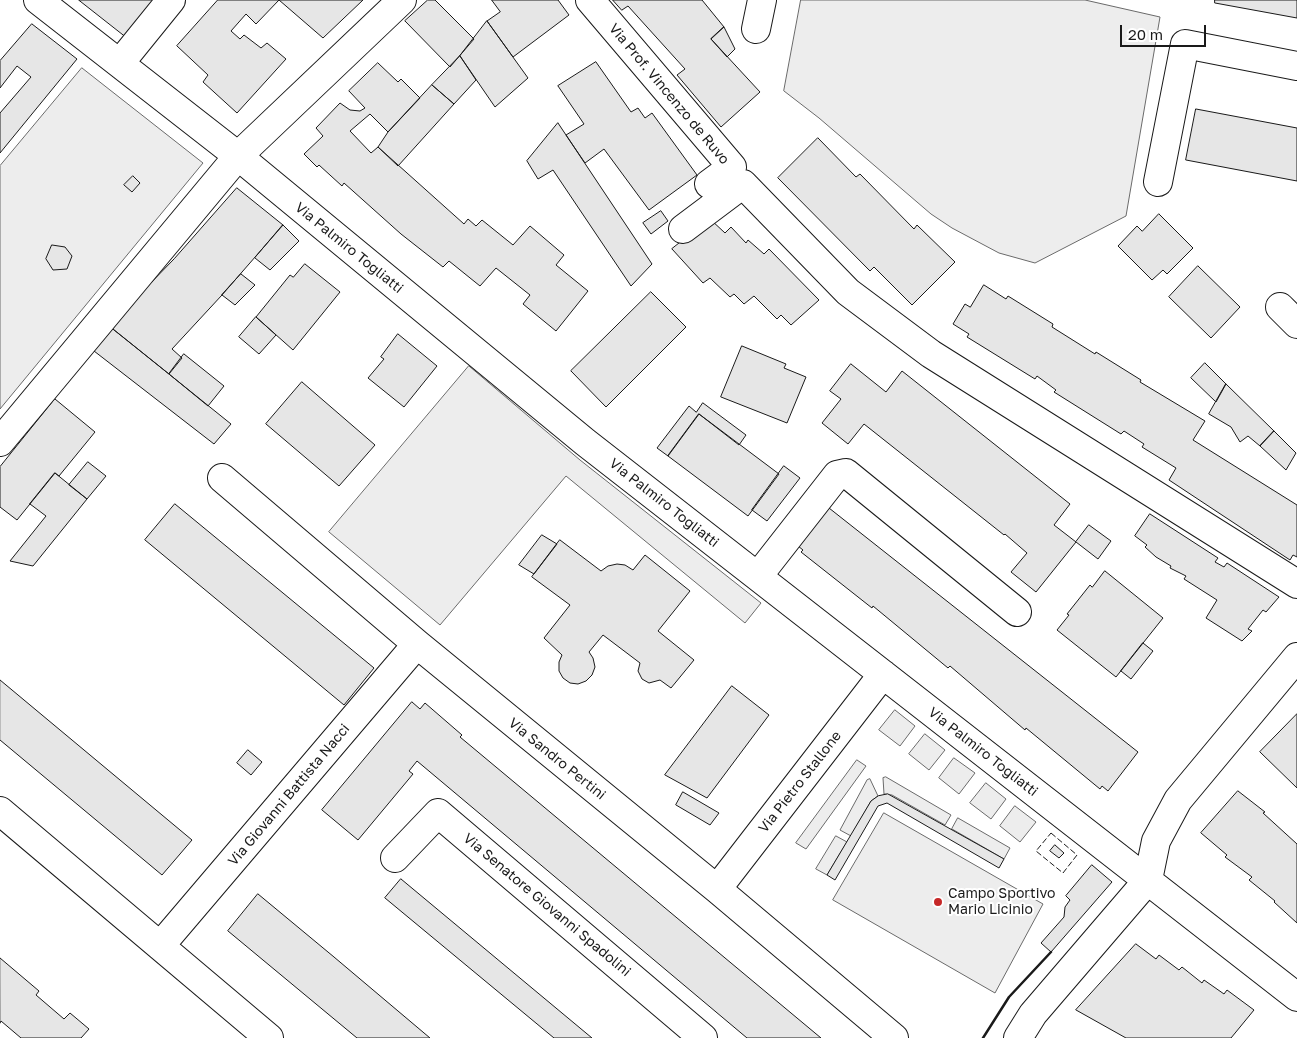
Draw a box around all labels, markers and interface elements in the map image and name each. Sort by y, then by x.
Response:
scale bar [1122,15,1208,47]
street label: Via Prof. Vincenzo de Ruvo [605,20,733,168]
text: 20 m [1128,25,1163,43]
street label: Via Palmiro Togliatti [291,199,407,297]
street label: Via Palmiro Togliatti [606,455,722,551]
street label: Via Palmiro Togliatti [925,704,1041,800]
street label: Via Sandro Pertini [505,715,609,803]
street label: Via Giovanni Battista Nacci [225,721,353,869]
street label: Via Pietro Stallone [755,728,845,836]
street label: Via Senatore Giovanni Spadolini [460,830,634,980]
place label: Campo Sportivo Mario Licinio [948,886,1055,919]
marker: Campo Sportivo Mario Licinio [932,896,944,908]

